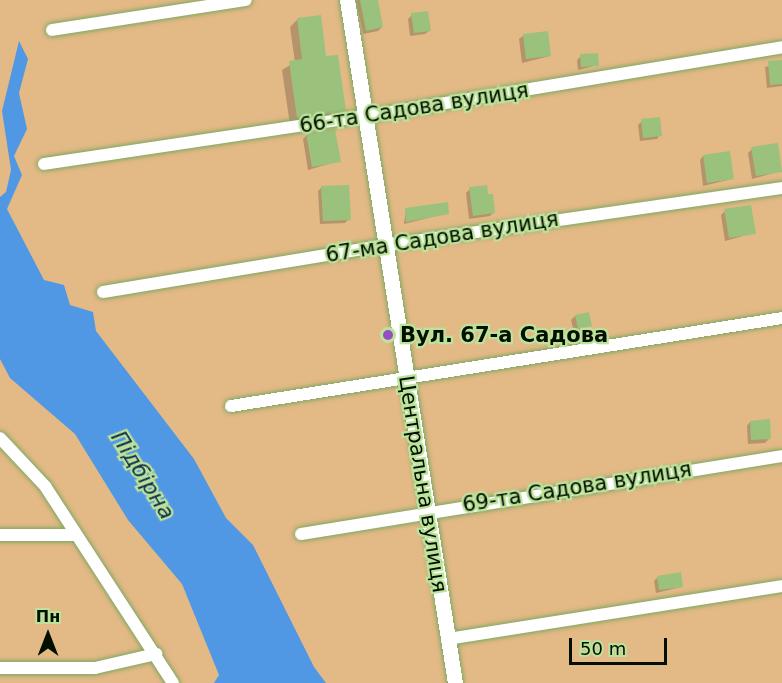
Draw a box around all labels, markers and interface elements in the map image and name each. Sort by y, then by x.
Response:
street label: 66-та Садова вулиця [298,77,530,139]
street label: 67-ма Садова вулиця [324,206,560,268]
place label: Вул. 67-а Садова [400,322,608,348]
marker: Вул. 67-а Садова [381,328,395,342]
street label: Центральна вулиця [393,374,453,594]
water label: Підбірна [105,426,181,524]
street label: 69-та Садова вулиця [461,456,693,518]
north arrow [18,605,78,665]
text: Пн [36,607,60,626]
scale bar [572,626,670,664]
text: 50 m [580,638,626,659]

